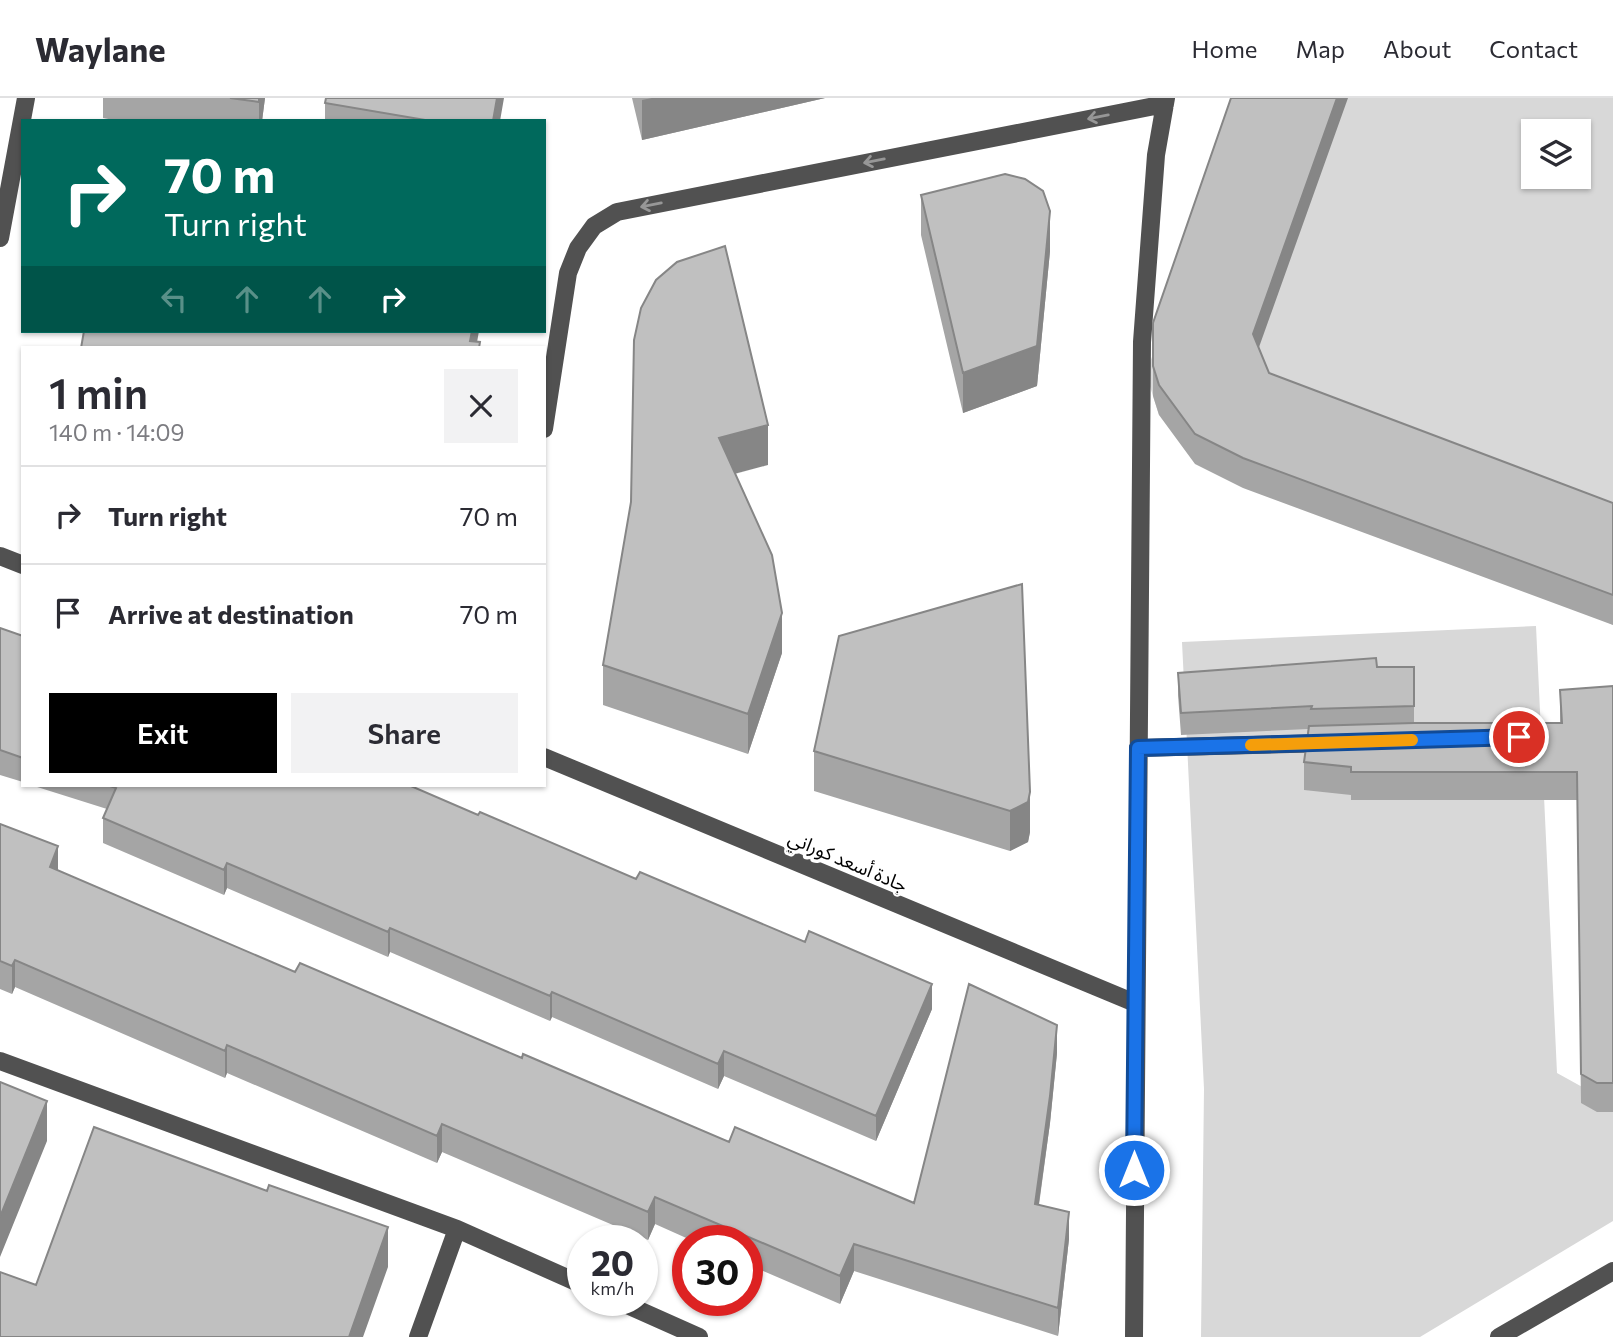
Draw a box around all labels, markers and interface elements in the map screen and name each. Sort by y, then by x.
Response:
text: Waylane [35,28,166,69]
text: Home [1192,34,1258,63]
text: Map [1296,34,1345,63]
text: About [1383,34,1451,63]
text: Contact [1489,34,1578,63]
one-way arrow [1087,111,1110,125]
map controls [1521,119,1591,189]
button: layers [1521,119,1591,189]
text: 70 m [164,143,275,203]
icon: right [49,147,140,238]
one-way arrow [863,155,886,169]
one-way arrow [640,199,663,213]
text: Turn right [164,203,307,243]
icon: left [155,280,193,318]
icon: ahead [228,280,266,318]
icon: ahead [301,280,339,318]
icon: right [374,280,412,318]
text: 1 min [49,366,148,418]
button: close [444,369,518,443]
text: 140 m · 14:09 [49,418,184,446]
icon: right [49,496,87,534]
text: Turn right [108,500,227,531]
text: 70 m [460,500,518,531]
icon: arrive [49,594,87,632]
text: Arrive at destination [108,598,354,629]
text: 70 m [460,598,518,629]
button: Exit [49,693,277,773]
button: Share [291,693,518,773]
pin [1489,707,1549,767]
icon: arrive [1500,718,1538,756]
street label: جادة أسعد كوراني [784,825,911,900]
position arrow [1097,1133,1171,1207]
speed limit sign: 30 [672,1225,763,1316]
text: 20 [591,1240,634,1283]
text: km/h [591,1277,634,1299]

